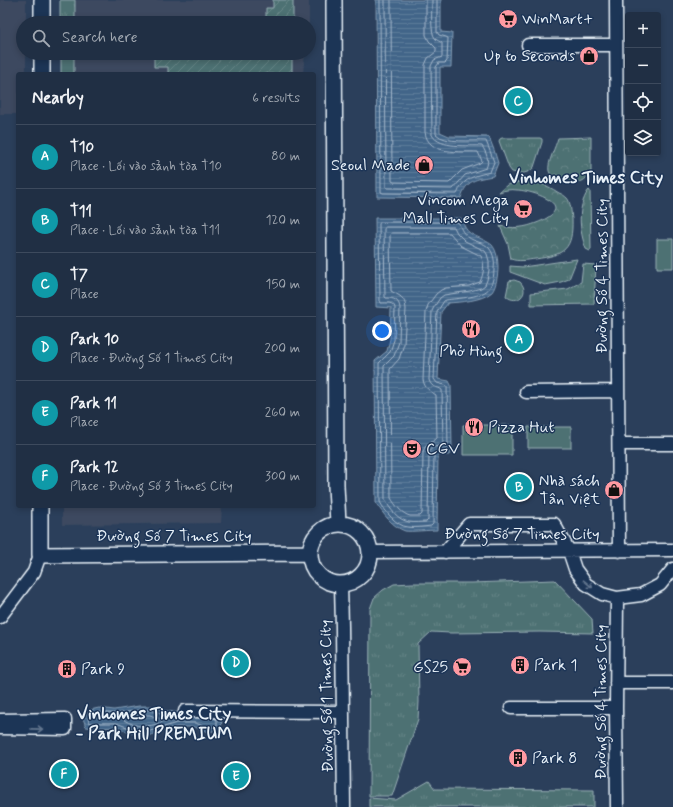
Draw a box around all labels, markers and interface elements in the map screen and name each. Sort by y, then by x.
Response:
supermarket icon: WinMart+ [497,8,519,30]
place label: WinMart+ [522,9,594,30]
map controls [625,12,661,156]
button: + [625,12,661,48]
search box [16,16,316,60]
icon: search [30,27,52,49]
text: Search here [62,28,138,48]
shop icon: Up to Seconds [578,45,600,67]
place label: Up to Seconds [484,46,575,67]
button: − [625,48,661,84]
button: locate [625,84,661,120]
pin: C [505,86,531,116]
text: Nearby [32,87,84,109]
text: 6 results [252,90,300,107]
button: layers [625,120,661,156]
text: T10 [70,138,94,158]
text: A [41,148,49,165]
text: 80 m [271,148,300,165]
shop icon: Seoul Made [413,154,435,176]
place label: Seoul Made [331,155,410,176]
text: Place · Lối vào sảnh tòa T10 [70,158,222,175]
district label: Vinhomes Times City [509,167,663,189]
place label: Vincom Mega Mall Times City [403,190,509,229]
supermarket icon: Vincom Mega Mall Times City [512,198,534,220]
street label: Đường Số 4 Times City [592,199,614,353]
text: T11 [70,202,92,222]
text: B [41,212,49,229]
text: 120 m [266,212,300,229]
text: Place · Lối vào sảnh tòa T11 [70,222,220,239]
text: T7 [70,266,88,286]
text: C [40,276,50,293]
text: 150 m [266,276,300,293]
text: Place [70,286,99,303]
restaurant icon: Phở Hùng [460,318,482,340]
your location [372,321,392,341]
pin: A [506,324,532,354]
text: Park 10 [70,330,119,350]
text: D [41,340,49,357]
text: 200 m [265,340,300,357]
place label: Phở Hùng [439,341,503,363]
text: Place · Đường Số 1 Times City [70,350,233,367]
text: Park 11 [70,394,117,414]
text: E [41,404,49,421]
text: 260 m [265,404,300,421]
text: Place [70,414,99,431]
restaurant icon: Pizza Hut [463,416,485,438]
place label: Pizza Hut [488,417,555,438]
theatre icon: CGV [401,438,423,460]
place label: CGV [426,439,460,460]
text: Park 12 [70,458,119,478]
text: F [42,468,48,485]
text: 300 m [265,468,300,485]
place label: Nhà sách Tân Việt [539,471,601,510]
pin: B [506,472,532,502]
text: Place · Đường Số 3 Times City [70,478,233,495]
shop icon: Nhà sách Tân Việt [603,479,625,501]
street label: Đường Số 7 Times City [444,524,600,546]
street label: Đường Số 7 Times City [96,526,252,548]
one-way arrow [583,579,594,588]
street label: Đường Số 1 Times City [315,619,340,773]
street label: Đường Số 4 Times City [591,625,613,779]
pin: D [223,648,249,678]
building icon: Park 1 [509,654,531,676]
place label: Park 1 [534,655,577,676]
supermarket icon: GS25 [451,656,473,678]
place label: GS25 [413,657,448,678]
building icon: Park 9 [56,658,78,680]
place label: Park 9 [81,659,125,680]
district label: Vinhomes Times City - Park Hill PREMIUM [76,703,232,745]
one-way arrow [30,725,43,733]
building icon: Park 8 [507,747,529,769]
place label: Park 8 [532,748,577,769]
pin: F [51,759,77,789]
pin: E [223,761,249,791]

